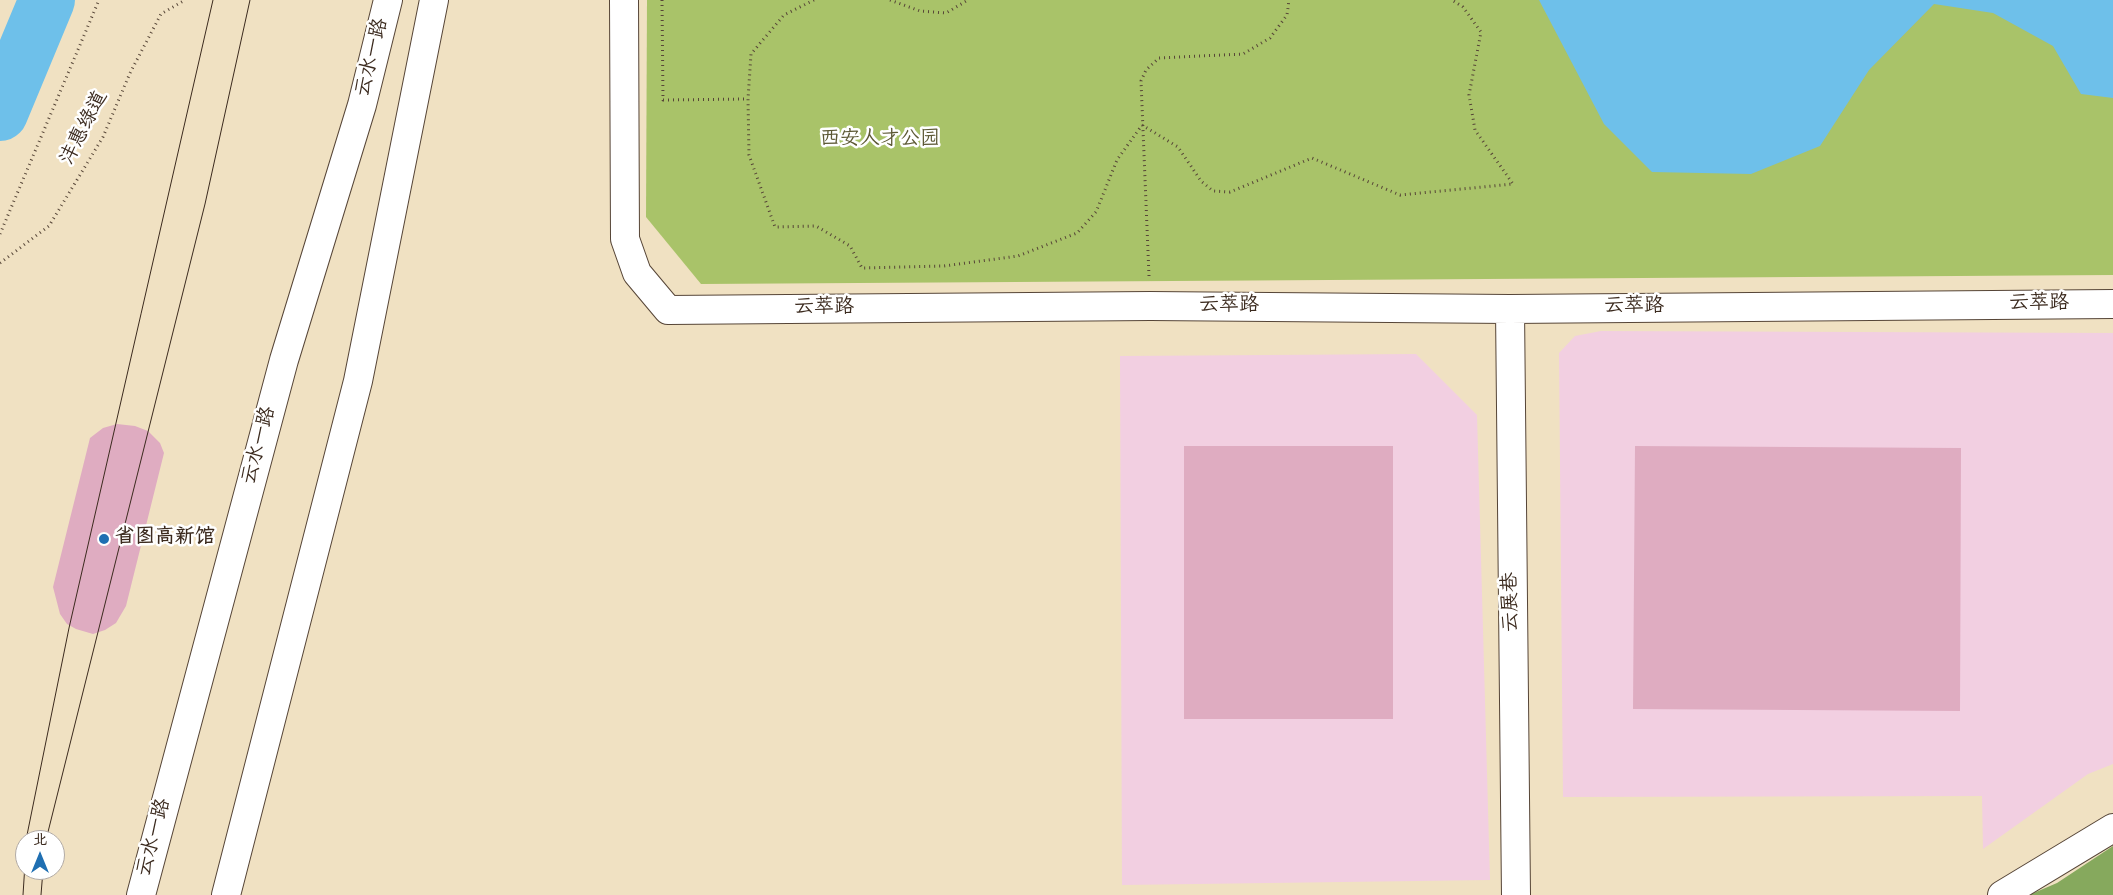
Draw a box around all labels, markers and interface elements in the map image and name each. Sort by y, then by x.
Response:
street label: 云水一路 [353,16,395,100]
street label: 沣惠绿道 [57,88,115,170]
park label: 西安人才公园 [820,129,940,153]
street label: 云萃路 [2009,293,2069,317]
street label: 云萃路 [1199,295,1259,319]
street label: 云萃路 [1604,296,1664,320]
street label: 云萃路 [794,297,854,321]
street label: 云水一路 [239,404,283,488]
place label: 省图高新馆 [115,527,215,551]
marker: 省图高新馆 [97,532,111,546]
street label: 云展巷 [1500,572,1526,632]
street label: 云水一路 [134,796,178,880]
north arrow [15,830,65,880]
text: 北 [33,831,47,851]

